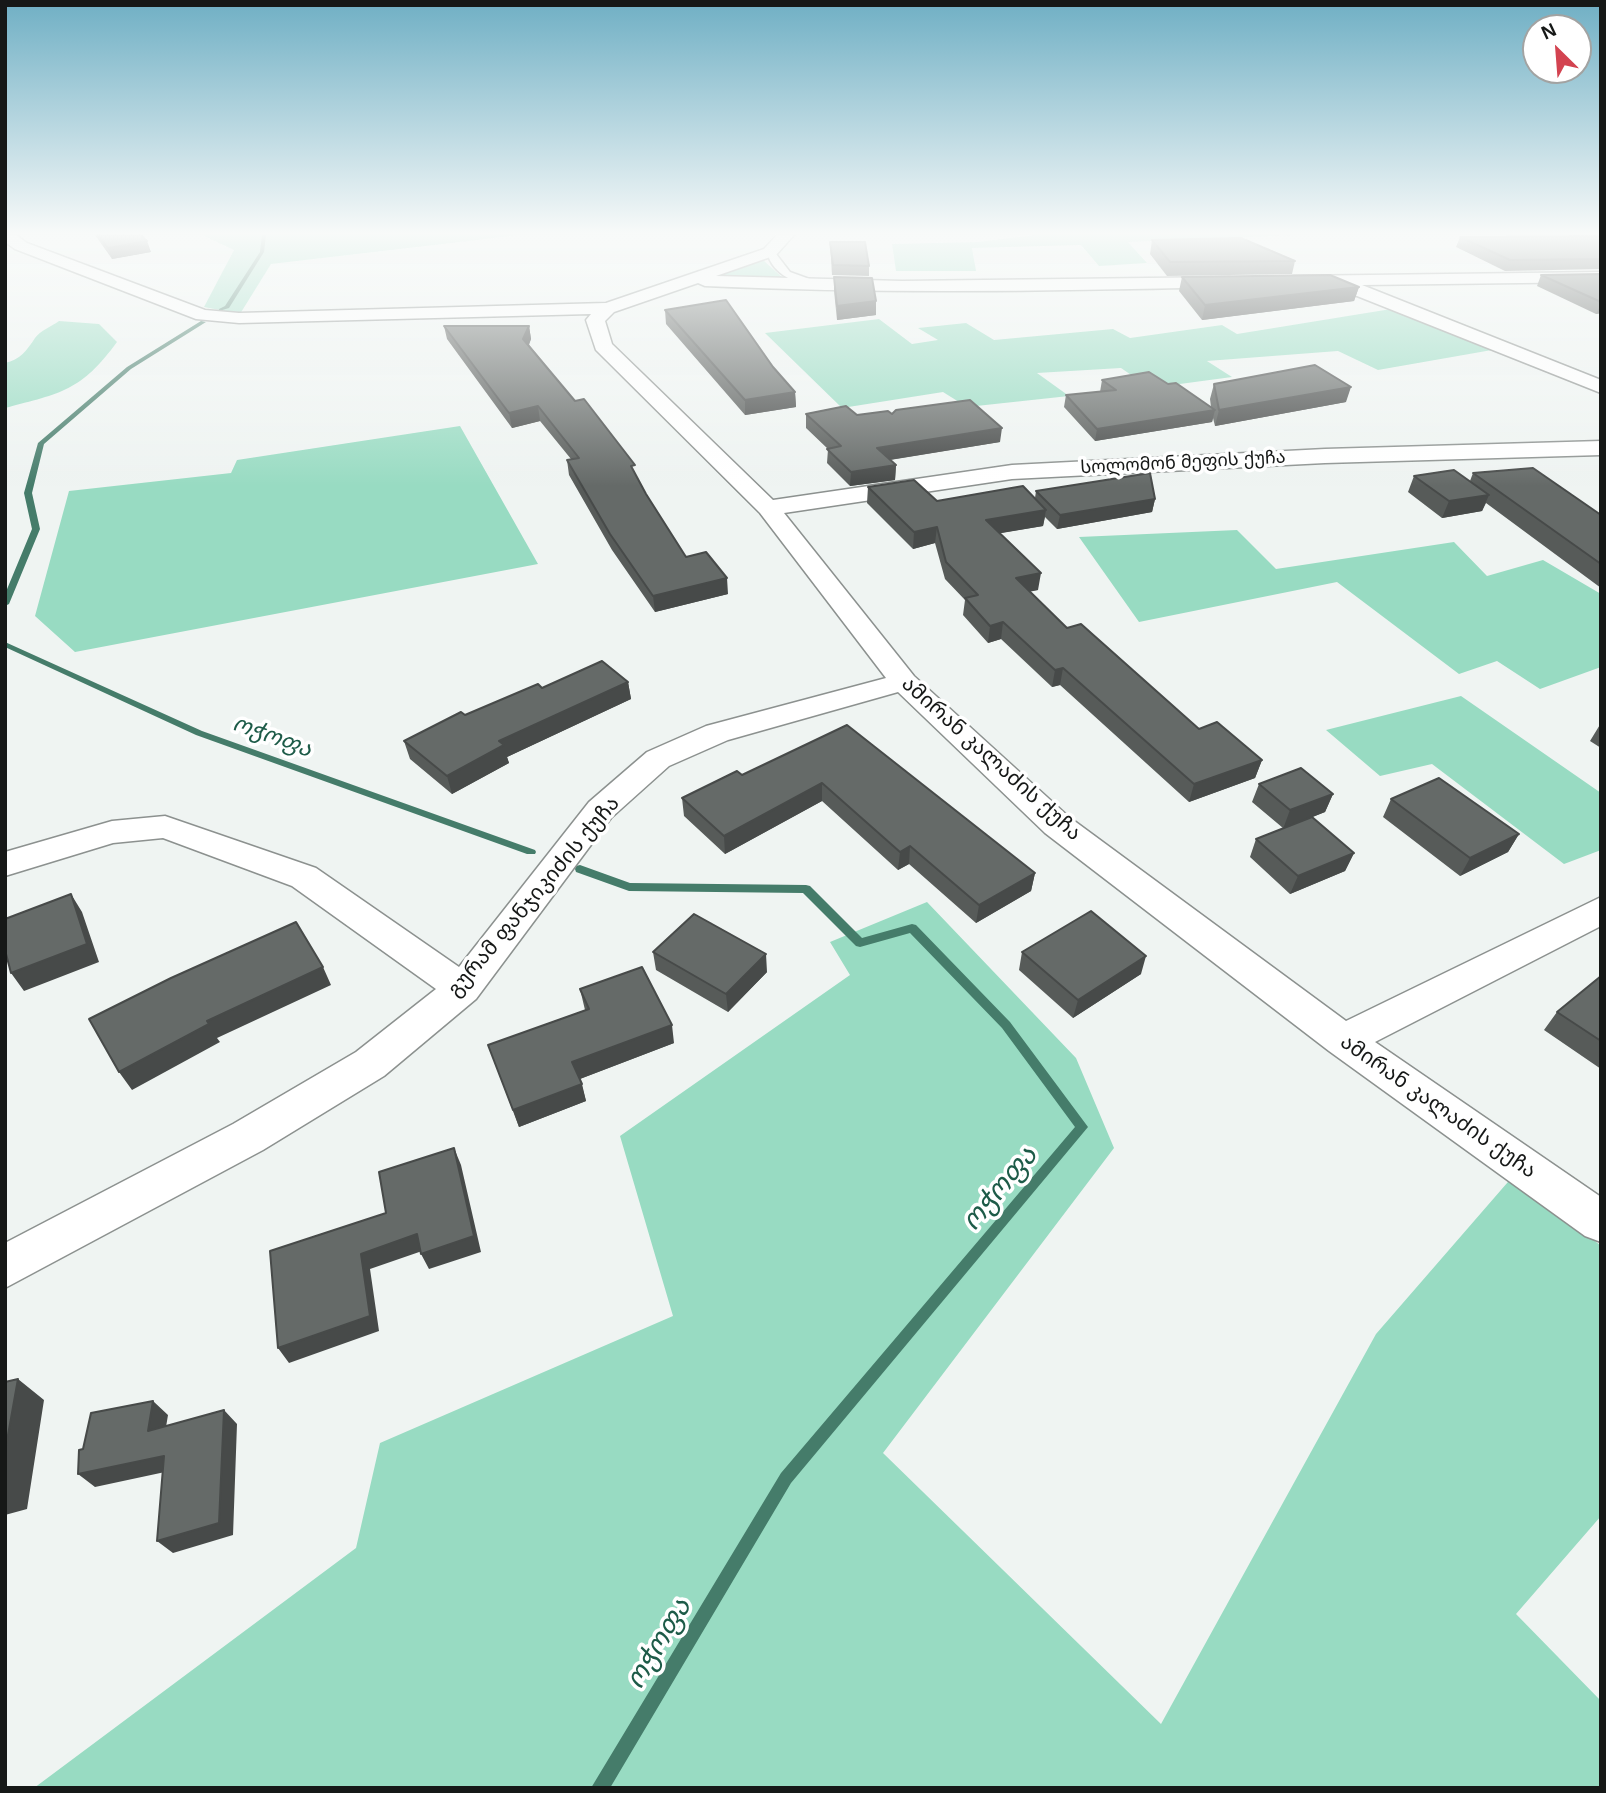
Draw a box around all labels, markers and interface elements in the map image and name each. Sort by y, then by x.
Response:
north arrow [1522,14,1592,84]
text: N [1538,19,1559,44]
street label: სოლომონ მეფის ქუჩა [1080,447,1286,479]
street label: ამირან კალაძის ქუჩა [896,672,1086,846]
water label: ოჭოფა [229,710,315,764]
street label: გურამ ფანჯიკიძის ქუჩა [443,792,625,1002]
street label: ამირან კალაძის ქუჩა [1335,1030,1541,1184]
water label: ოჭოფა [955,1140,1045,1238]
water label: ოჭოფა [619,1593,699,1695]

